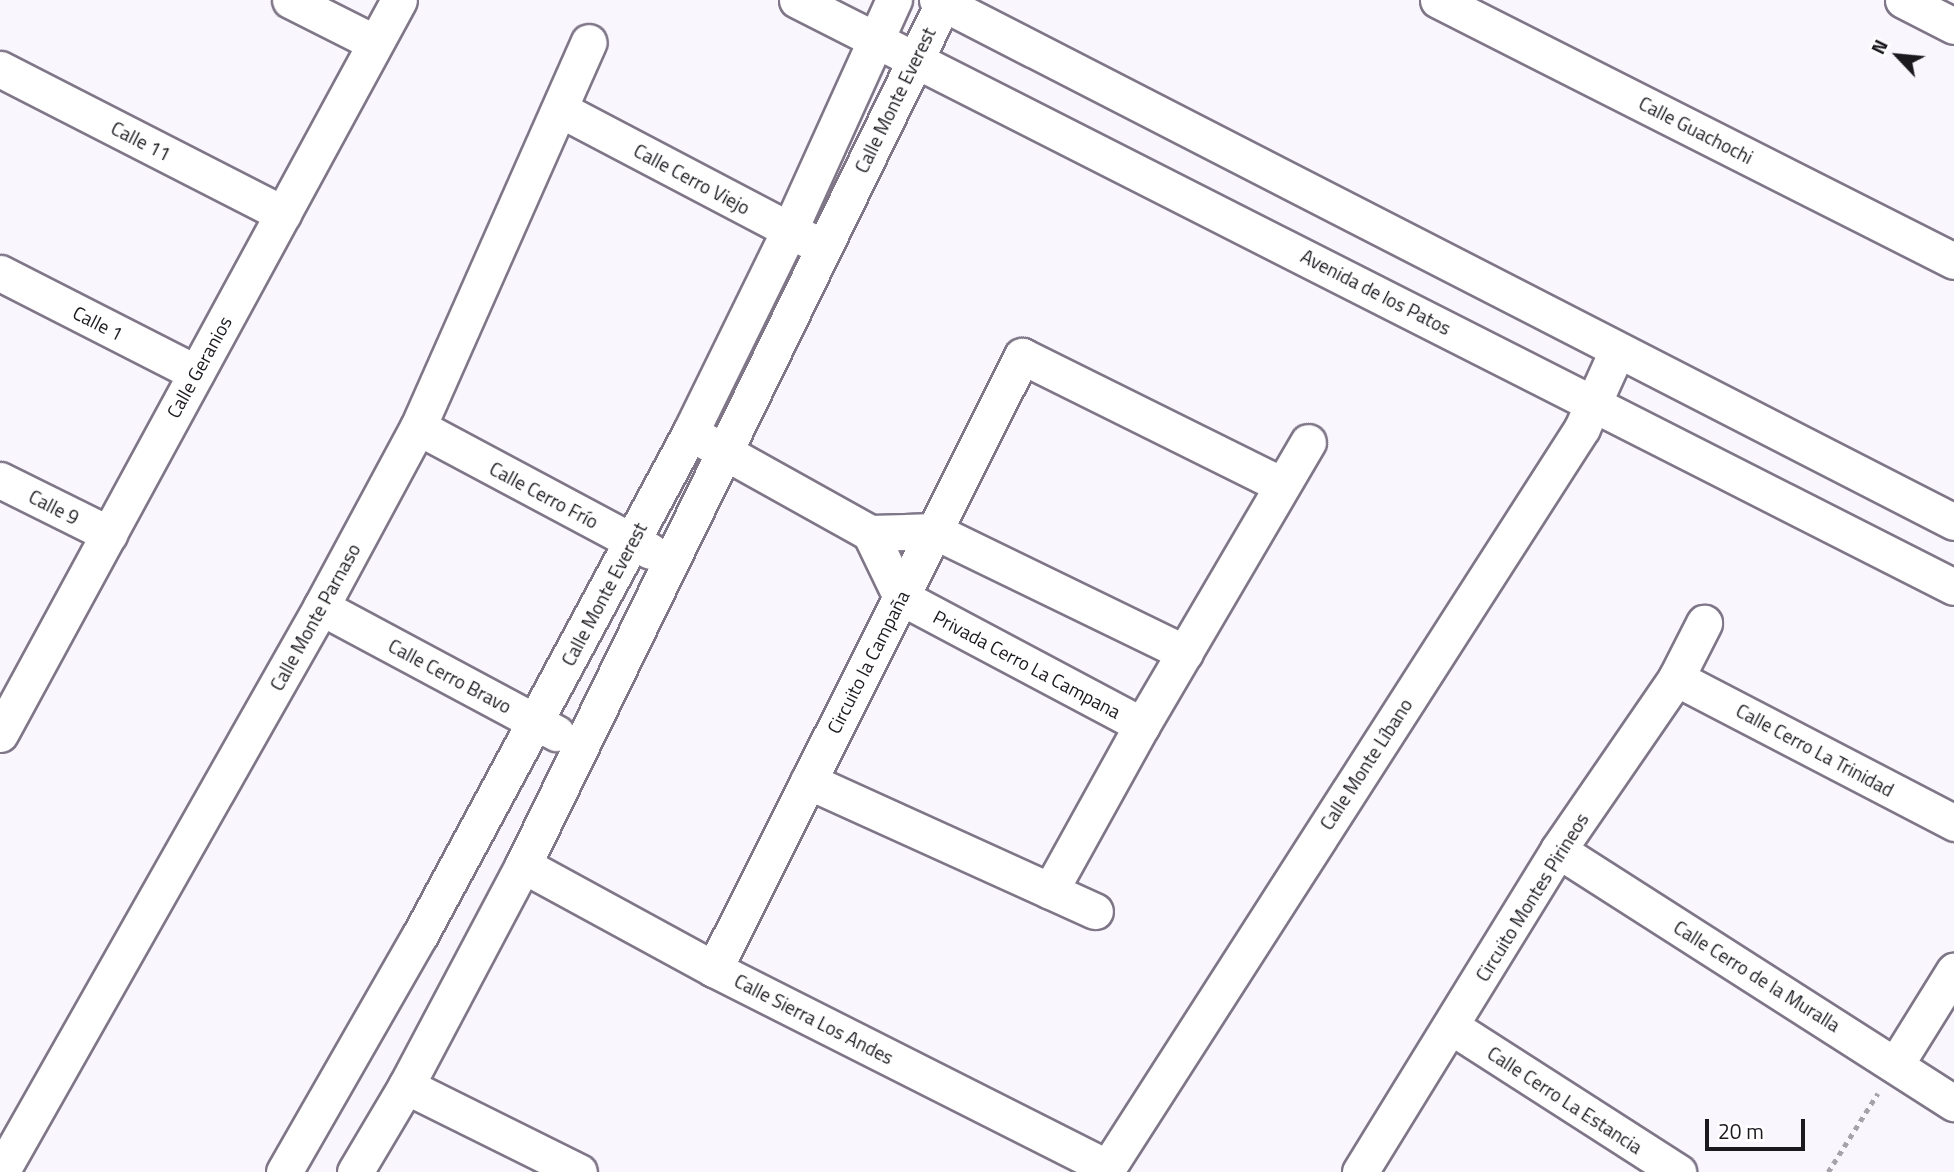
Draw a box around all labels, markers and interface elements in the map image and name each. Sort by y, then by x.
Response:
north arrow [1863,21,1933,91]
street label: Calle Monte Everest [850,23,940,177]
text: N [1863,34,1895,59]
street label: Calle Guachochi [1635,91,1757,169]
street label: Calle 11 [107,116,175,166]
street label: Calle Cerro Viejo [630,139,754,219]
street label: Avenida de los Patos [1297,244,1455,340]
street label: Calle 1 [69,301,127,345]
street label: Calle Geranios [162,312,236,422]
street label: Calle Cerro Frío [486,457,602,533]
street label: Calle 9 [25,485,83,529]
street label: Calle Monte Everest [557,518,651,670]
street label: Calle Monte Parnaso [265,539,365,695]
street label: Circuito la Campaña [822,587,914,737]
street label: Privada Cerro La Campana [929,605,1125,723]
street label: Calle Cerro Bravo [385,634,515,718]
street label: Calle Monte Líbano [1315,694,1417,834]
street label: Calle Cerro La Trinidad [1732,699,1898,801]
street label: Circuito Montes Pirineos [1471,809,1593,985]
street label: Calle Cerro de la Muralla [1670,916,1844,1036]
street label: Calle Sierra Los Andes [731,969,897,1069]
street label: Calle Cerro La Estancia [1483,1041,1647,1159]
scale bar [1709,1106,1809,1150]
text: 20 m [1718,1115,1764,1147]

